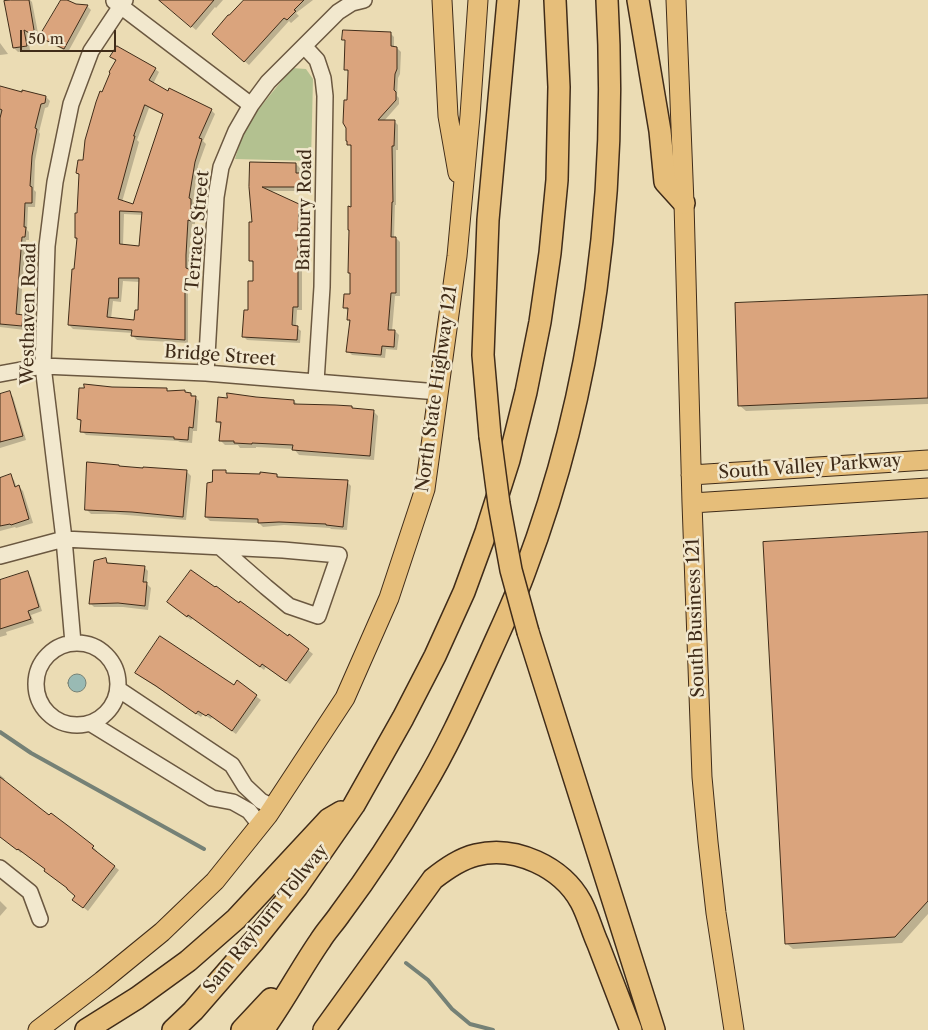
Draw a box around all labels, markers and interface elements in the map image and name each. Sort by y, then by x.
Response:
scale bar [22,20,119,52]
text: 50 m [28,29,64,48]
street label: Banbury Road [293,149,317,271]
street label: Terrace Street [182,169,214,293]
street label: Westhaven Road [17,243,41,385]
street label: North State Highway 121 [412,284,462,494]
street label: Bridge Street [163,341,277,371]
street label: South Valley Parkway [718,450,902,484]
street label: South Business 121 [682,538,710,698]
street label: Sam Rayburn Tollway [199,840,333,998]

